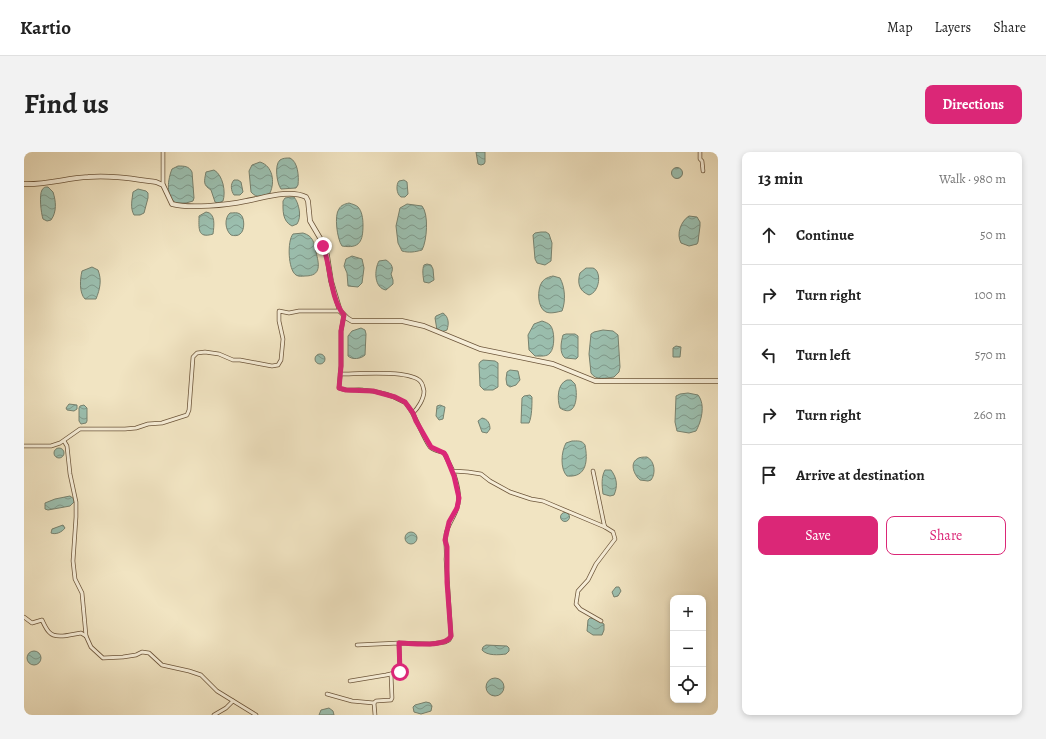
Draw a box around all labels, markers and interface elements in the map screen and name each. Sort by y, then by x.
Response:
text: Kartio [20,15,71,41]
text: Map [887,18,913,37]
text: Layers [935,18,971,37]
text: Share [993,18,1026,37]
text: Find us [24,85,109,123]
button: Directions [925,85,1022,124]
text: 13 min [758,167,803,190]
text: Walk · 980 m [939,170,1006,187]
icon: ahead [758,224,780,246]
text: Continue [796,225,854,245]
text: 50 m [980,226,1006,243]
route end [314,237,332,255]
icon: right [758,284,780,306]
text: Turn right [796,285,861,305]
text: 100 m [974,286,1006,303]
icon: left [758,344,780,366]
text: Turn left [796,345,851,365]
text: 570 m [975,346,1006,363]
icon: right [758,404,780,426]
text: Turn right [796,405,861,425]
text: 260 m [973,406,1006,423]
icon: arrive [758,464,780,486]
text: Arrive at destination [796,465,925,485]
button: Save [758,516,878,555]
button: Share [886,516,1006,555]
map controls [670,595,706,703]
button: + [670,595,706,631]
button: − [670,631,706,667]
route start [391,663,409,681]
button: locate [670,667,706,703]

